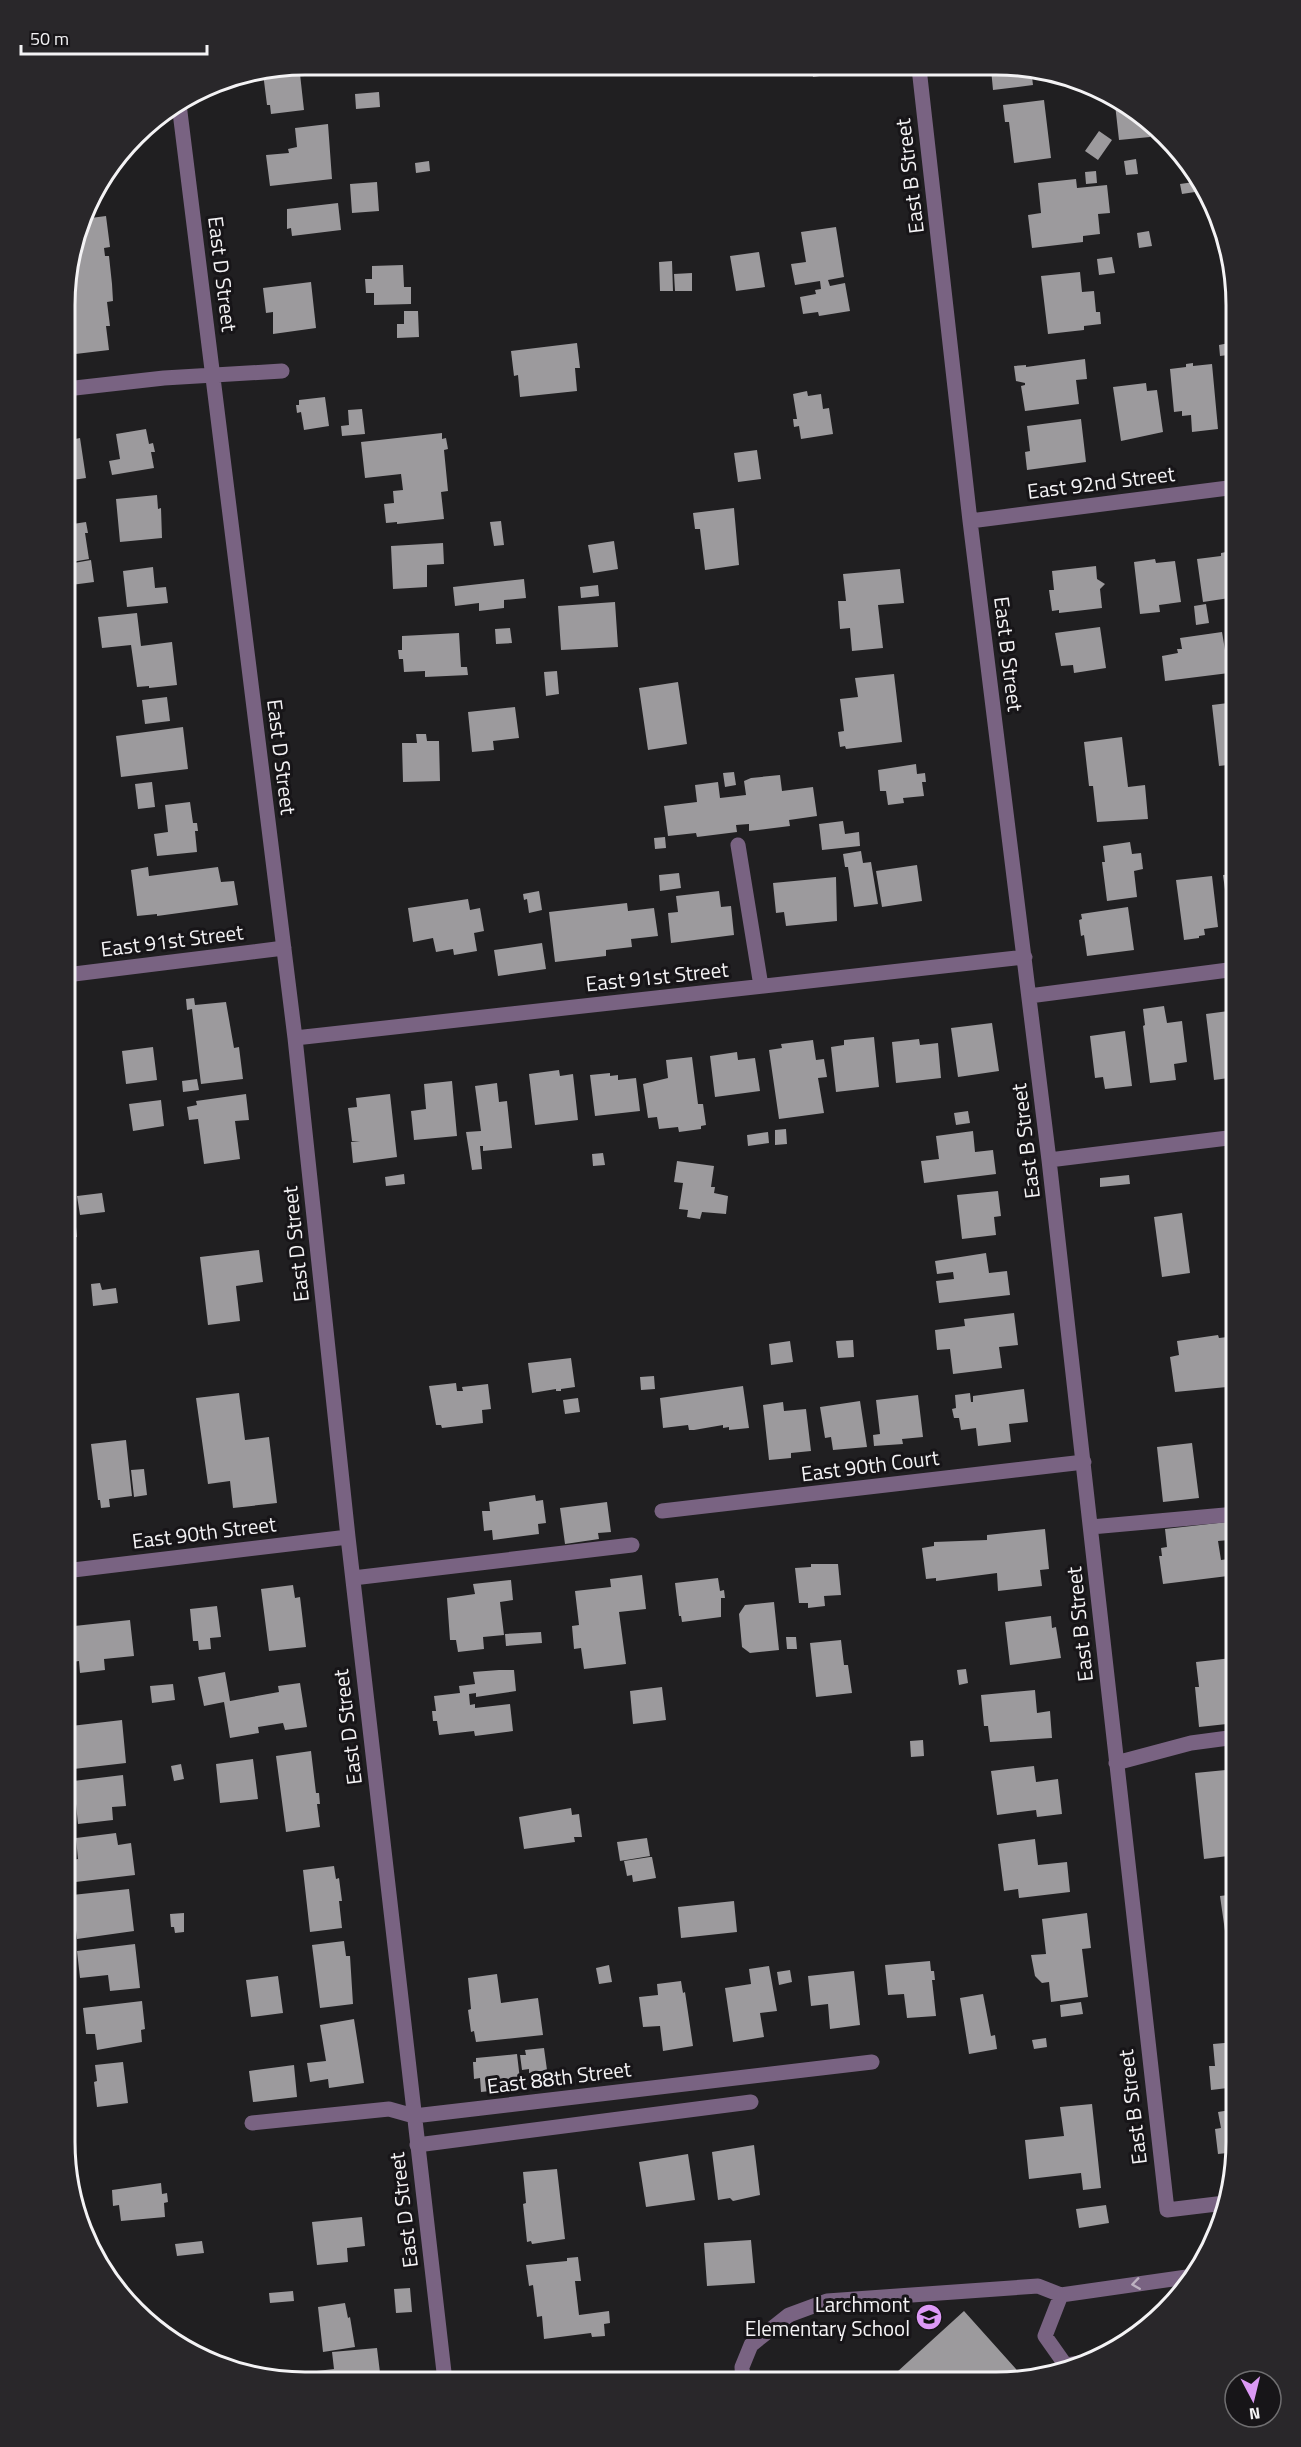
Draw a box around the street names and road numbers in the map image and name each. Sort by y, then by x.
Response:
street label: East B Street [886,116,932,235]
street label: East D Street [200,214,246,334]
street label: East 92nd Street [1025,457,1177,507]
street label: East B Street [986,595,1032,714]
street label: East D Street [259,697,305,817]
street label: East 91st Street [99,915,246,965]
street label: East 91st Street [584,953,730,999]
street label: East B Street [1002,1081,1048,1200]
street label: East D Street [273,1184,317,1304]
street label: East 90th Court [799,1441,941,1489]
street label: East 90th Street [130,1507,278,1557]
street label: East B Street [1057,1564,1101,1683]
street label: East D Street [324,1667,370,1787]
street label: East B Street [1109,2047,1155,2166]
street label: East 88th Street [485,2052,633,2102]
street label: East D Street [380,2150,426,2270]

